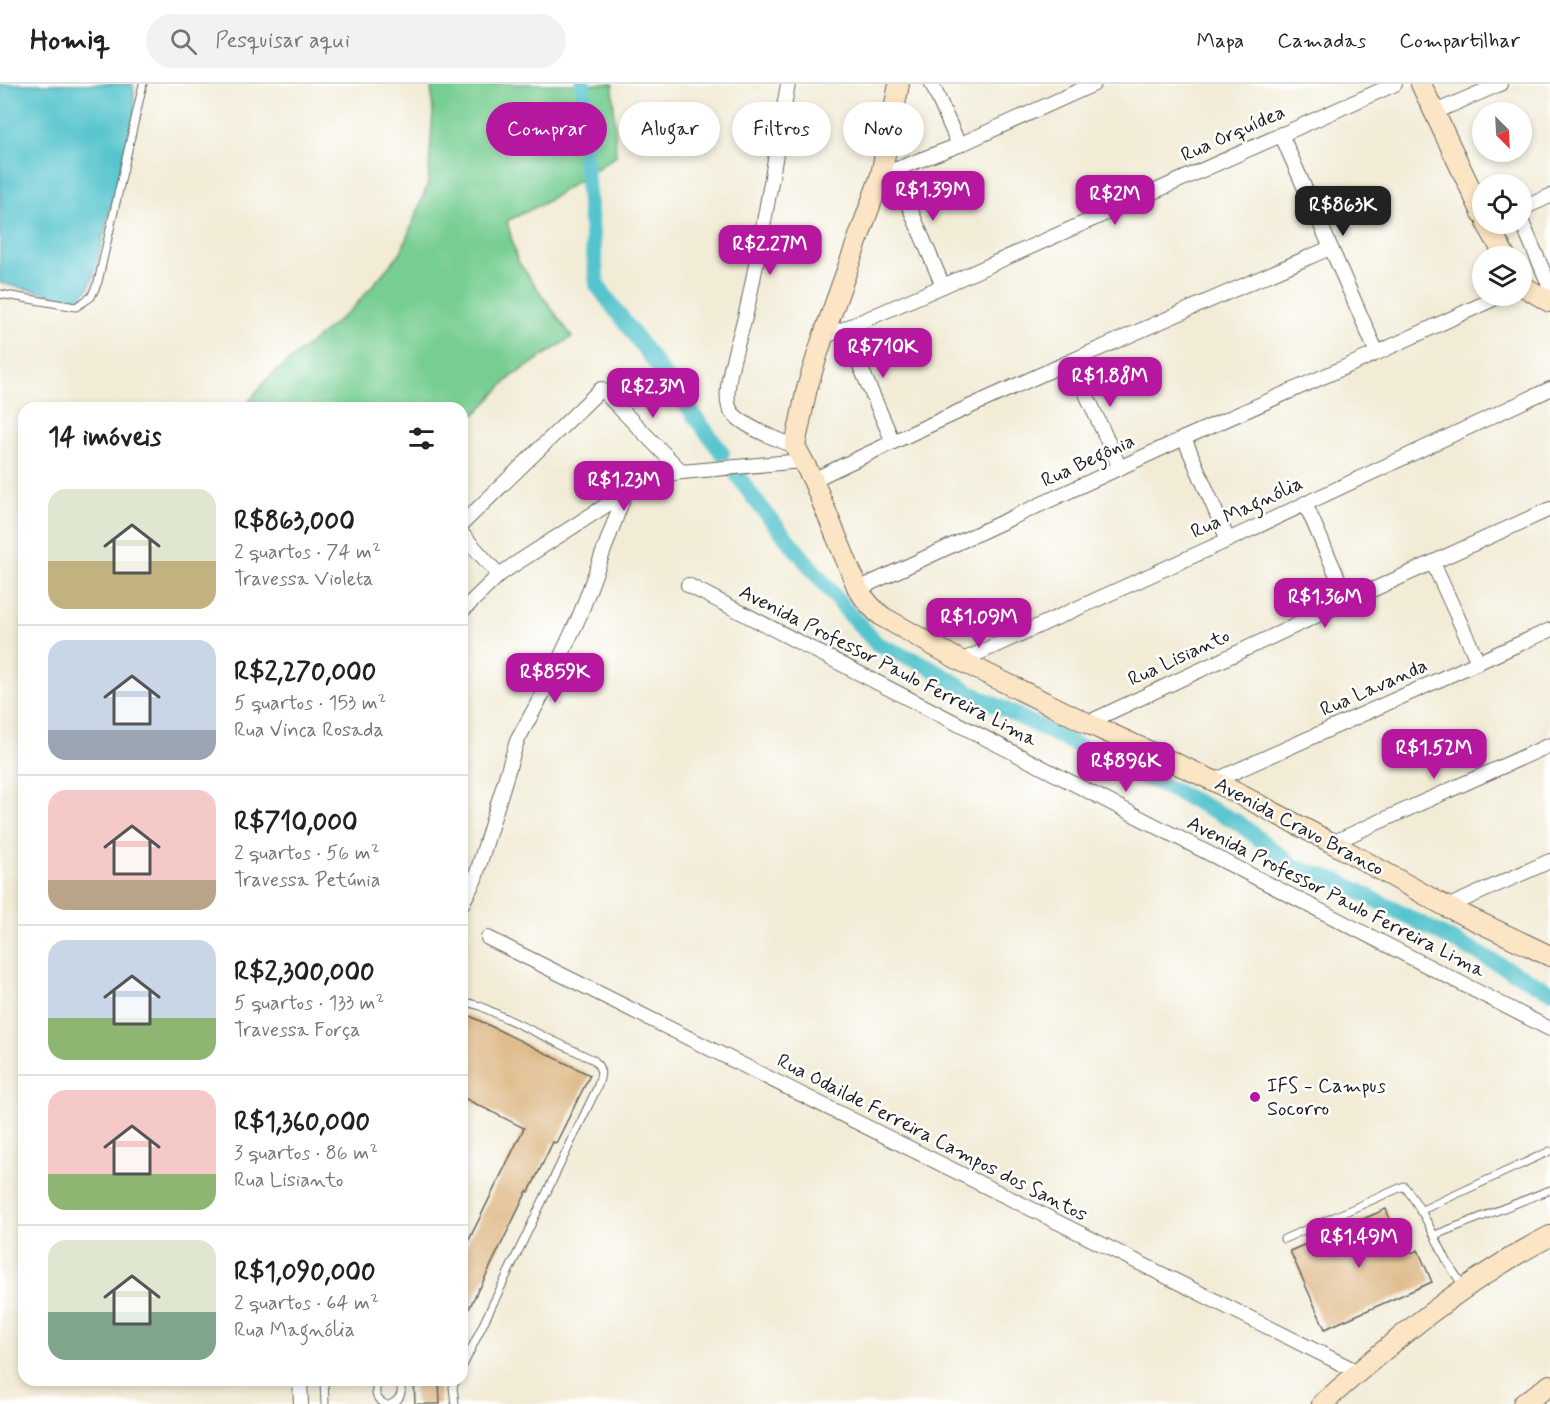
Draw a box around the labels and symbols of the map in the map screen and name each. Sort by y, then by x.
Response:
street label: Rua Orquídea [1177,99,1289,169]
north arrow [1472,102,1532,162]
pin: R$1.39M [878,171,988,222]
pin: R$2M [1079,175,1151,226]
pin: R$863K [1294,186,1392,237]
pin: R$2.27M [715,225,825,276]
pin: R$710K [834,328,932,379]
pin: R$1.88M [1055,357,1165,408]
pin: R$2.3M [604,368,702,419]
street label: Rua Begônia [1037,428,1140,496]
pin: R$1.23M [569,461,679,512]
street label: Rua Magnólia [1186,470,1308,548]
pin: R$1.36M [1270,578,1380,629]
street label: Avenida Professor Paulo Ferreira Lima [734,579,1043,754]
pin: R$1.09M [924,598,1034,649]
street label: Rua Lisianto [1124,623,1234,693]
street label: Rua Lavanda [1316,652,1432,724]
pin: R$859K [506,653,604,704]
pin: R$1.52M [1379,729,1489,780]
pin: R$896K [1077,742,1175,793]
street label: Avenida Cravo Branco [1210,771,1388,883]
street label: Avenida Professor Paulo Ferreira Lima [1182,810,1491,985]
street label: Rua Odailde Ferreira Campos dos Santos [772,1048,1092,1228]
place label: IFS - Campus Socorro [1267,1073,1386,1123]
marker: IFS - Campus Socorro [1248,1090,1262,1104]
pin: R$1.49M [1304,1218,1414,1269]

